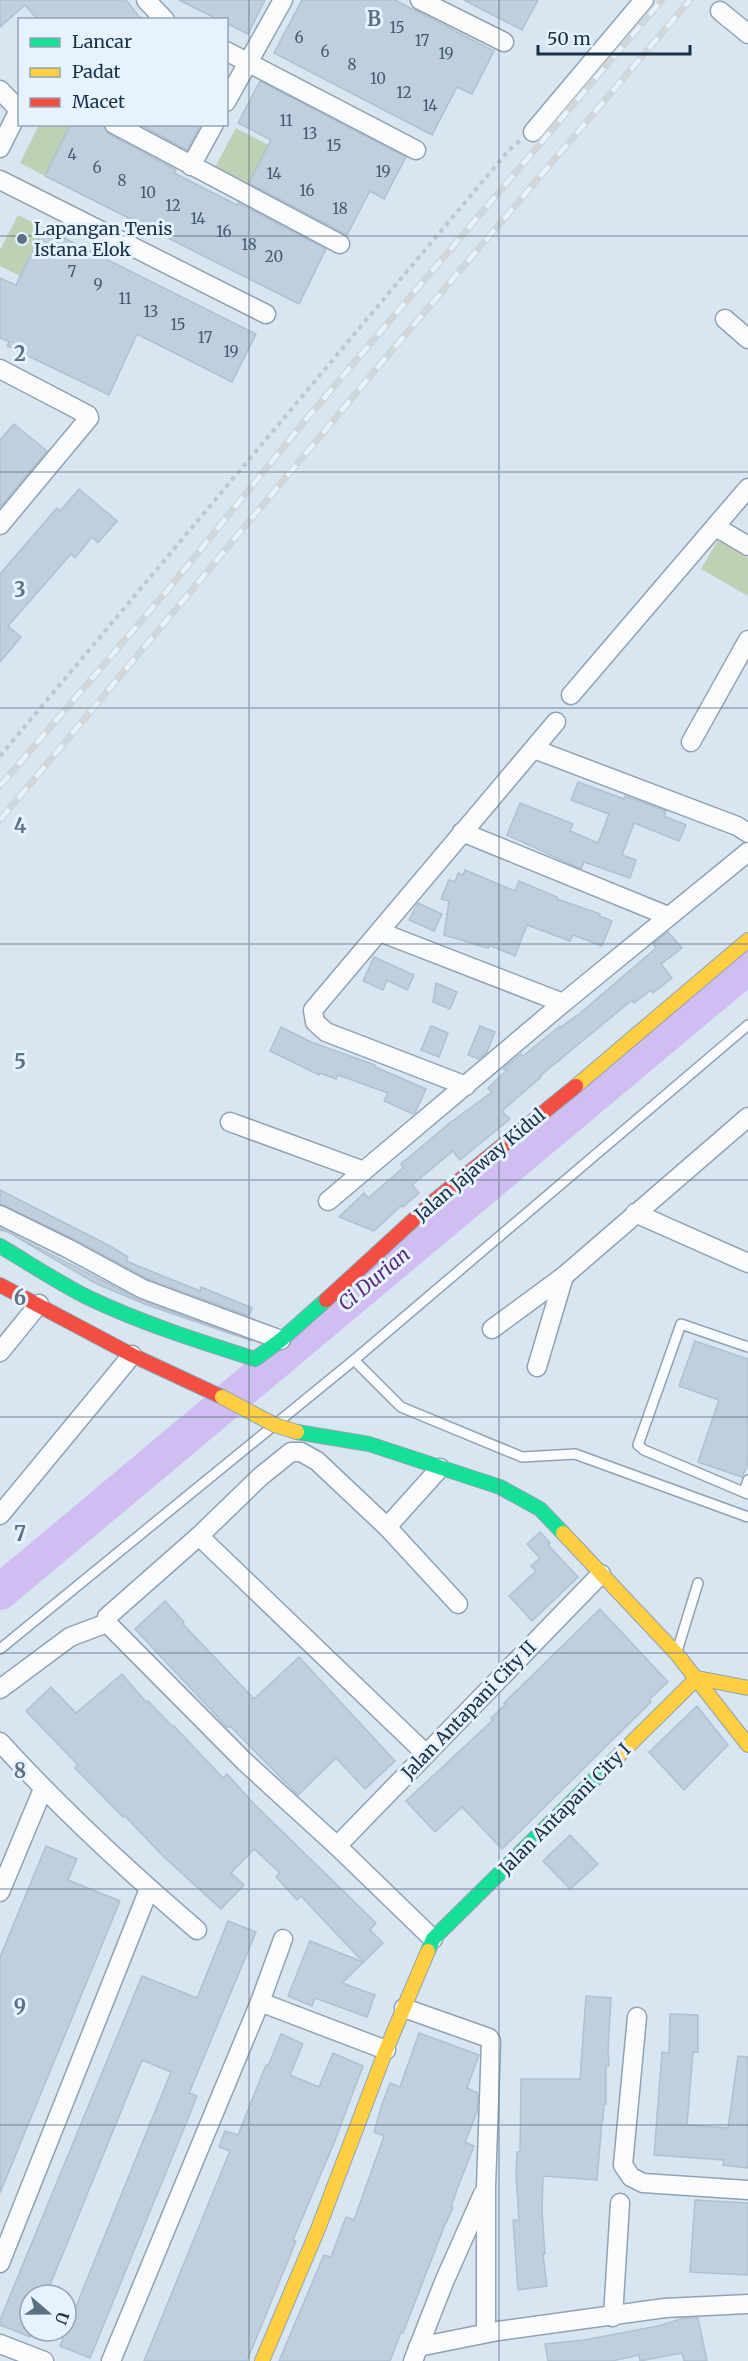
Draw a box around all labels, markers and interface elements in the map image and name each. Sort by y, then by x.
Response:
text: B [367,6,381,31]
legend [18,18,228,126]
house number: 15 [389,18,405,37]
scale bar [538,18,690,56]
text: 50 m [547,27,591,50]
house number: 6 [294,28,304,47]
text: Lancar [72,30,132,53]
house number: 17 [415,31,430,50]
house number: 6 [320,42,330,61]
house number: 19 [438,44,454,63]
house number: 8 [348,55,357,74]
text: Padat [72,60,121,83]
house number: 10 [370,69,386,88]
house number: 12 [396,83,412,102]
text: Macet [72,90,125,113]
house number: 14 [422,96,438,115]
house number: 11 [279,111,293,130]
house number: 13 [303,124,317,143]
house number: 15 [326,136,342,155]
house number: 4 [67,145,77,164]
house number: 6 [92,158,102,177]
house number: 19 [375,162,391,181]
house number: 14 [266,164,282,183]
house number: 8 [118,171,127,190]
house number: 16 [299,181,315,200]
house number: 10 [140,183,156,202]
house number: 12 [165,196,181,215]
house number: 18 [332,199,348,218]
house number: 14 [190,209,206,228]
place label: Lapangan Tenis Istana Elok [34,217,173,261]
house number: 16 [216,222,232,241]
marker: Lapangan Tenis Istana Elok [15,232,29,246]
house number: 18 [241,235,257,254]
house number: 20 [265,247,283,266]
house number: 7 [68,262,77,281]
house number: 9 [93,275,103,294]
house number: 11 [118,289,132,308]
house number: 13 [144,302,158,321]
house number: 15 [170,315,186,334]
house number: 17 [198,328,213,347]
text: 2 [14,341,26,366]
house number: 19 [223,342,239,361]
text: 3 [14,577,26,602]
text: 4 [14,813,27,838]
text: 5 [14,1049,26,1074]
street label: Jalan Jajaway Kidul [409,1103,550,1227]
water label: Ci Durian [333,1241,415,1316]
text: 6 [14,1285,26,1310]
text: 7 [14,1521,26,1546]
street label: Jalan Antapani City II [396,1636,541,1784]
street label: Jalan Antapani City I [493,1738,635,1880]
text: 8 [14,1758,26,1783]
text: 9 [14,1994,26,2019]
north arrow [18,2283,78,2343]
text: U [51,2309,74,2327]

